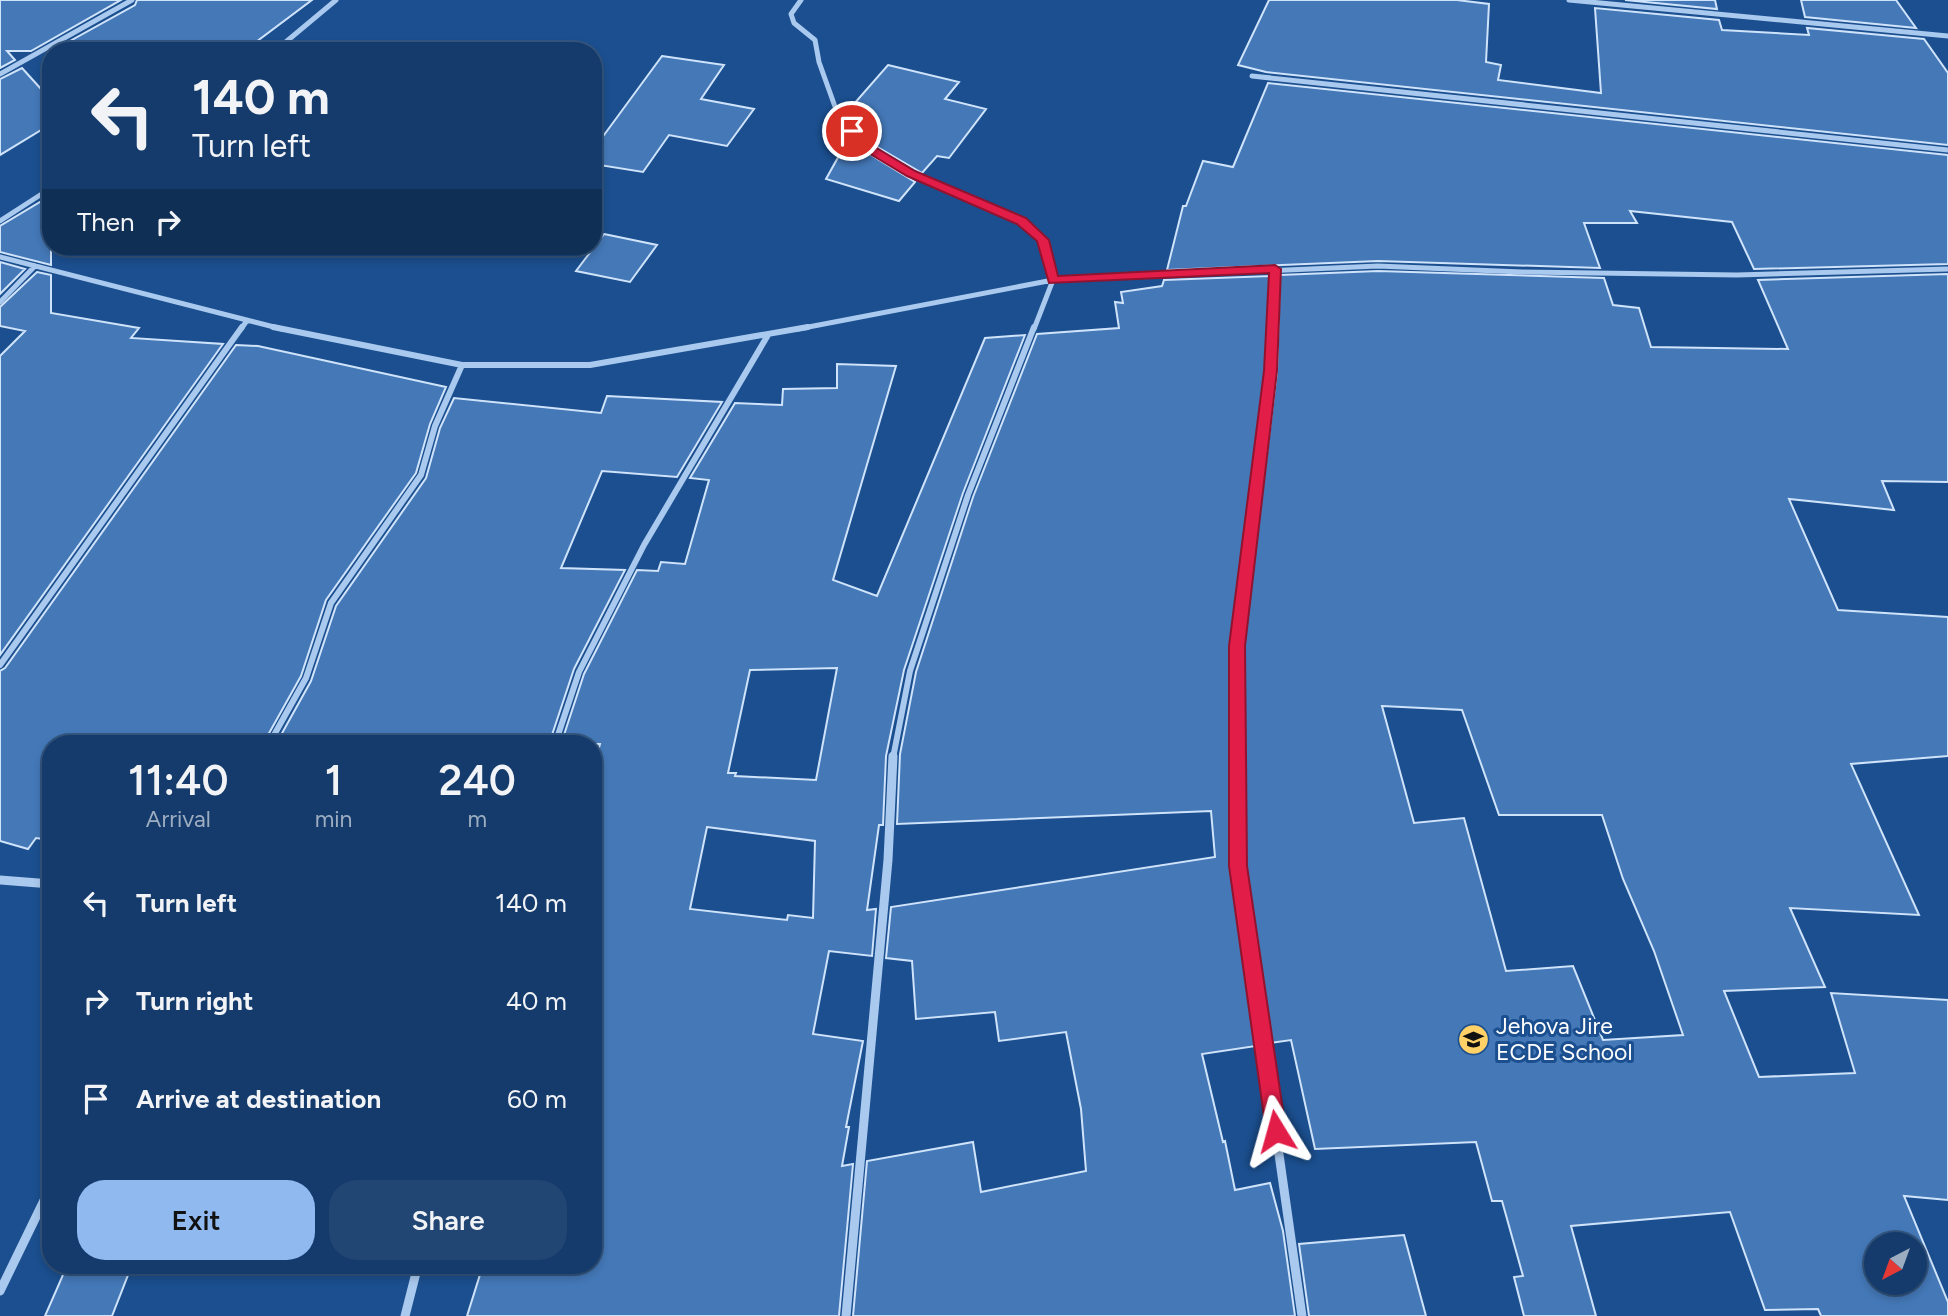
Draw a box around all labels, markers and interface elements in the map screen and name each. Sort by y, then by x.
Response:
text: 140 m [192,67,330,126]
icon: left [77,70,168,161]
pin [822,101,882,161]
icon: arrive [833,112,871,150]
text: Turn left [192,127,311,165]
icon: right [149,203,187,241]
text: Then [77,206,135,238]
text: 11:40 [128,755,229,806]
text: 1 [325,755,342,806]
text: 240 [438,755,516,806]
text: Arrival [146,805,211,833]
text: min [315,805,352,833]
text: m [467,805,487,833]
icon: left [77,884,115,922]
text: Turn left [136,887,237,919]
text: 140 m [495,887,567,919]
icon: right [77,982,115,1020]
text: Turn right [136,985,253,1017]
text: 40 m [506,985,567,1017]
place label: Jehova Jire ECDE School [1496,1012,1632,1066]
school or university icon: Jehova Jire ECDE School [1456,1022,1490,1056]
icon: arrive [77,1080,115,1118]
text: Arrive at destination [136,1083,381,1115]
text: 60 m [507,1083,567,1115]
position arrow [1239,1094,1313,1168]
button: Exit [77,1180,315,1260]
button: Share [329,1180,567,1260]
north arrow [1864,1232,1927,1295]
map controls [1864,1232,1927,1295]

